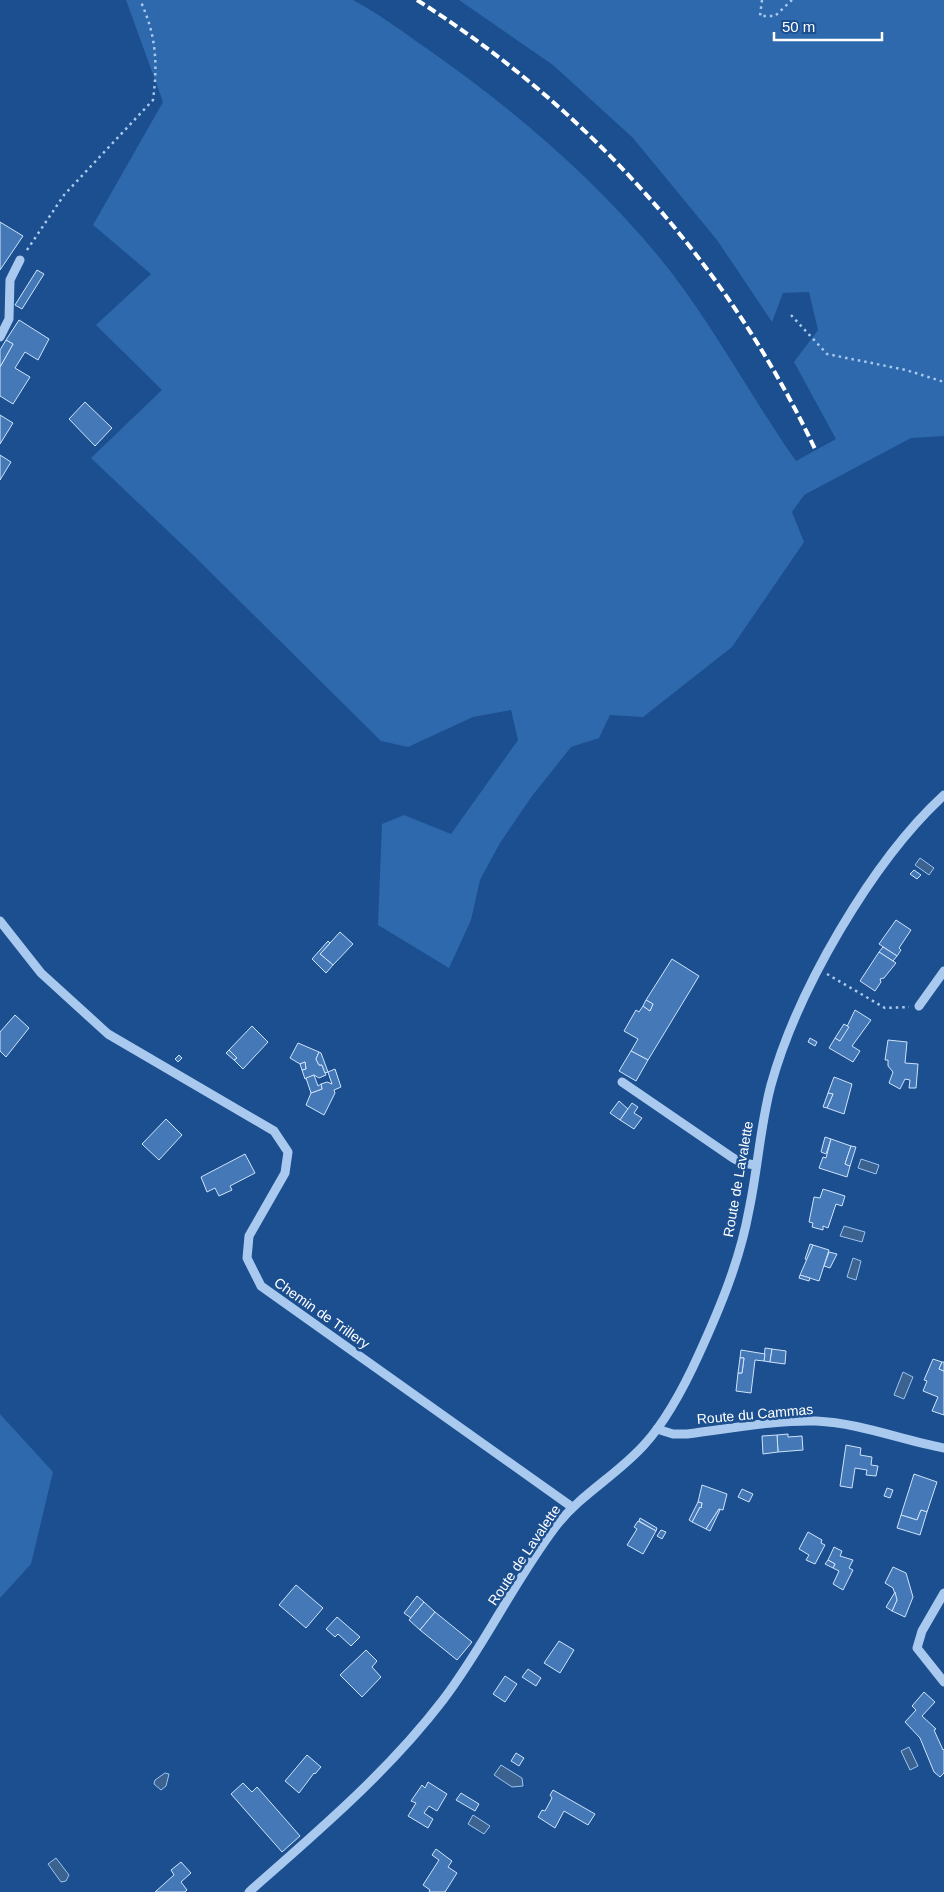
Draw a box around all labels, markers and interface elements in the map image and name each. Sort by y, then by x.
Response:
scale bar [774,10,882,42]
text: 50 m [782,18,815,35]
street label: Route de Lavalette [720,1120,756,1238]
street label: Chemin de Trillery [271,1274,373,1352]
street label: Route du Cammas [696,1401,814,1427]
street label: Route de Lavalette [485,1502,564,1608]

